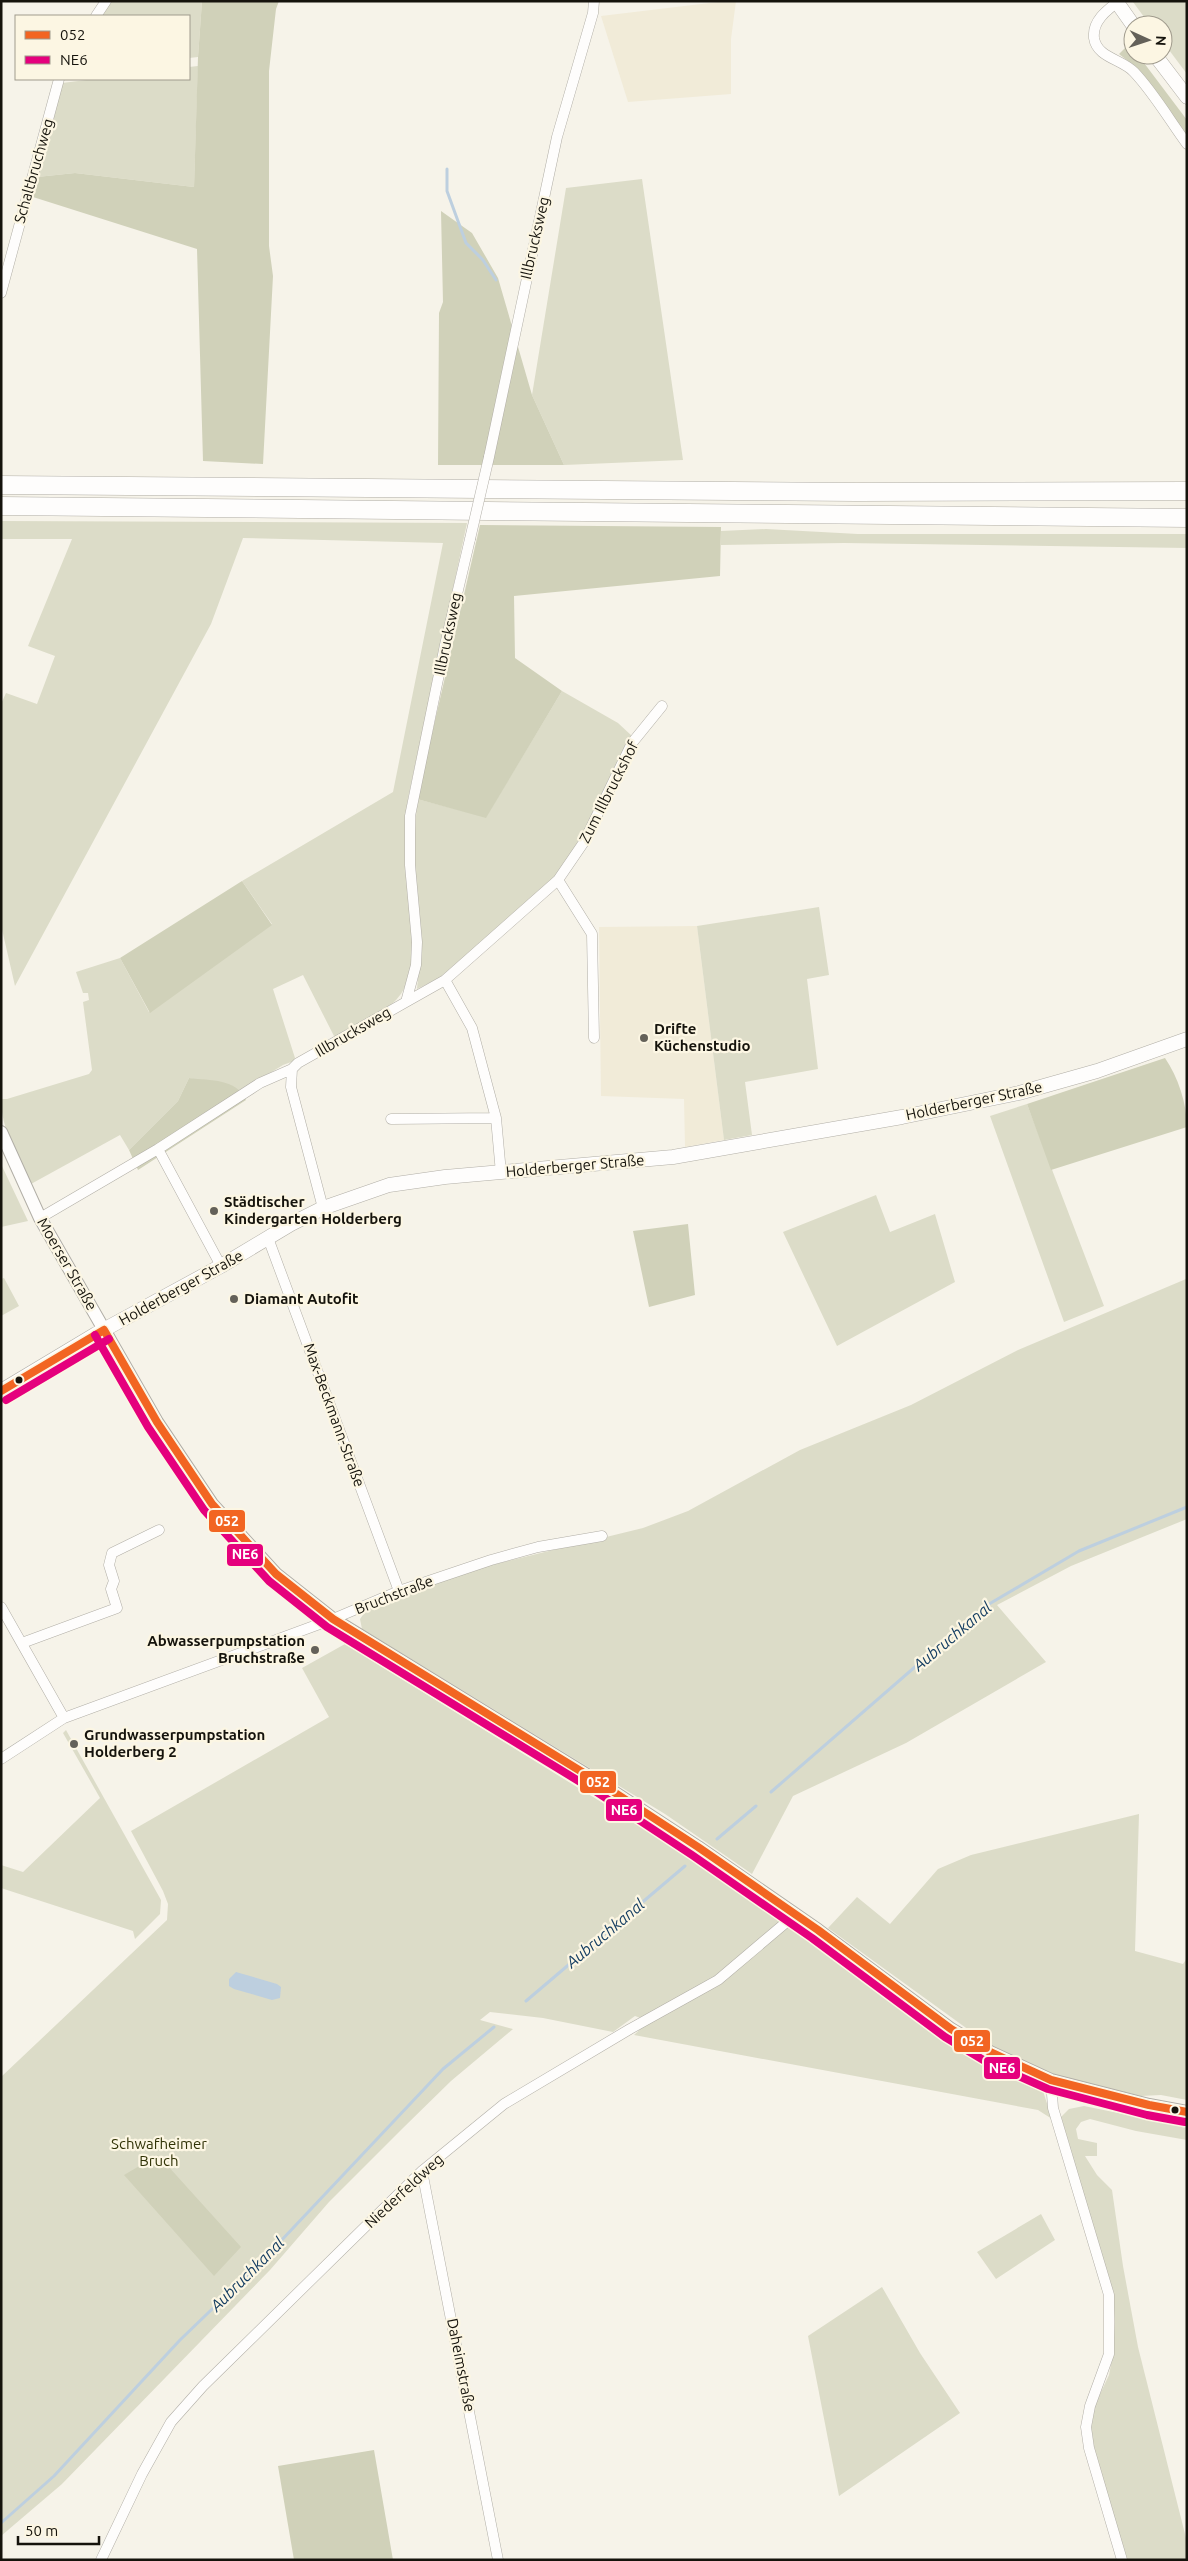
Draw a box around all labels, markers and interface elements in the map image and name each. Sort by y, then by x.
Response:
legend [15,15,190,80]
north arrow [1123,15,1173,65]
text: 052 [60,26,85,43]
text: N [1153,35,1169,46]
text: NE6 [60,51,88,68]
street label: Schaltbruchweg [10,117,57,225]
street label: Illbrucksweg [517,195,552,281]
street label: Illbrucksweg [430,591,465,677]
street label: Zum Illbruckshof [576,738,642,846]
street label: Illbrucksweg [312,1003,394,1060]
place label: Drifte Küchenstudio [654,1020,750,1054]
marker: Drifte Küchenstudio [638,1032,650,1044]
street label: Holderberger Straße [904,1078,1044,1123]
street label: Holderberger Straße [505,1151,645,1180]
place label: Städtischer Kindergarten Holderberg [224,1193,402,1227]
marker: Städtischer Kindergarten Holderberg [208,1205,220,1217]
street label: Moerser Straße [34,1214,101,1313]
street label: Holderberger Straße [116,1246,246,1329]
place label: Diamant Autofit [244,1290,359,1307]
marker: Diamant Autofit [228,1293,240,1305]
street label: Max-Beckmann-Straße [301,1341,368,1489]
unlabelled marker [14,1375,24,1385]
line badge: 052 [208,1509,246,1533]
text: 052 [215,1513,239,1529]
line badge: NE6 [226,1543,264,1567]
text: NE6 [232,1546,258,1562]
street label: Bruchstraße [352,1572,435,1617]
water label: Aubruchkanal [908,1598,995,1675]
place label: Abwasserpumpstation Bruchstraße [147,1632,305,1666]
marker: Abwasserpumpstation Bruchstraße [309,1644,321,1656]
place label: Grundwasserpumpstation Holderberg 2 [84,1726,265,1760]
marker: Grundwasserpumpstation Holderberg 2 [68,1738,80,1750]
line badge: 052 [579,1770,617,1794]
text: 052 [586,1774,610,1790]
line badge: NE6 [605,1798,643,1822]
text: NE6 [611,1802,637,1818]
water label: Aubruchkanal [561,1895,648,1972]
line badge: 052 [953,2029,991,2053]
text: 052 [960,2033,984,2049]
line badge: NE6 [983,2056,1021,2080]
text: NE6 [989,2060,1015,2076]
unlabelled marker [1170,2105,1180,2115]
park label: Schwafheimer Bruch [111,2135,207,2169]
street label: Niederfeldweg [361,2150,446,2231]
water label: Aubruchkanal [206,2233,288,2315]
street label: Daheimstraße [444,2317,479,2413]
scale bar [18,2514,99,2546]
text: 50 m [25,2522,58,2539]

